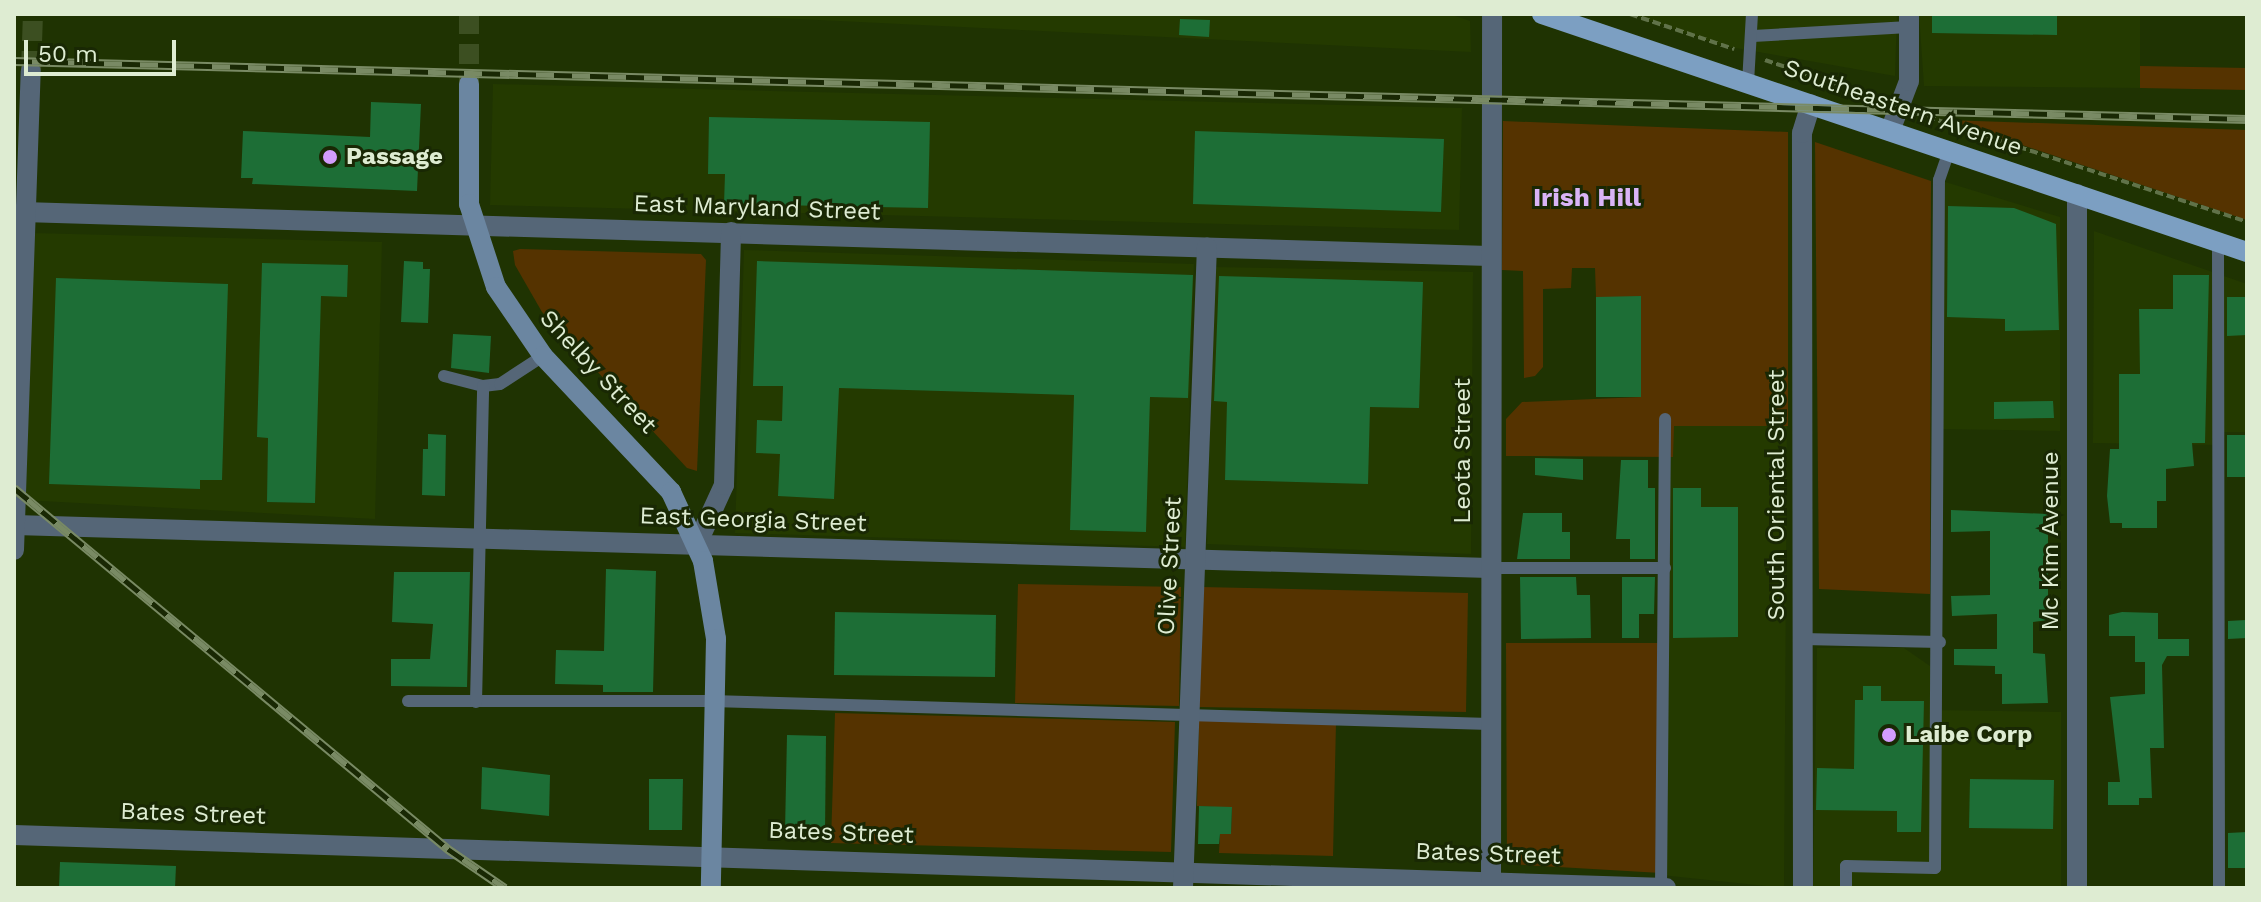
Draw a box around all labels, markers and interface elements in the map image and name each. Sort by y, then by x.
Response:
scale bar [28,24,180,74]
text: 50 m [38,40,98,68]
street label: Southeastern Avenue [1780,53,2026,163]
place label: Passage [346,143,443,171]
marker: Passage [321,148,339,166]
district label: Irish Hill [1533,182,1641,214]
street label: East Maryland Street [633,189,881,227]
street label: Shelby Street [533,304,663,440]
street label: South Oriental Street [1763,369,1791,621]
street label: Leota Street [1449,378,1477,524]
street label: Mc Kim Avenue [2037,451,2065,631]
street label: Olive Street [1152,496,1188,636]
street label: East Georgia Street [639,502,867,538]
place label: Laibe Corp [1905,721,2032,749]
marker: Laibe Corp [1880,726,1898,744]
street label: Bates Street [120,797,266,831]
street label: Bates Street [768,816,914,850]
street label: Bates Street [1415,837,1561,871]

